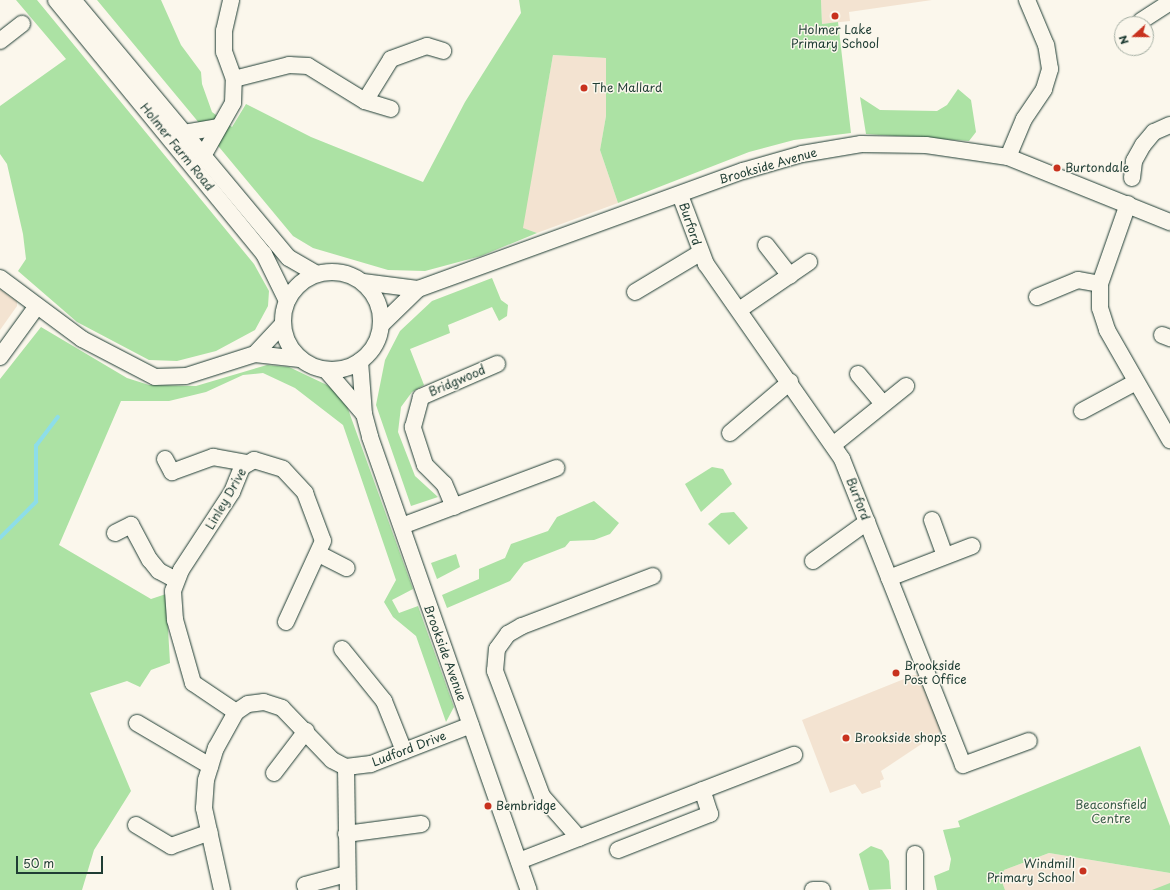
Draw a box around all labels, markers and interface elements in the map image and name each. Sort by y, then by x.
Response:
marker: Holmer Lake Primary School [830,11,840,21]
north arrow [1114,16,1154,56]
place label: Holmer Lake Primary School [791,23,879,51]
text: N [1114,33,1133,47]
place label: The Mallard [592,81,663,95]
marker: The Mallard [579,83,589,93]
street label: Holmer Farm Road [137,100,217,194]
street label: Brookside Avenue [717,145,819,187]
place label: Burtondale [1065,161,1129,175]
marker: Burtondale [1052,163,1062,173]
street label: Burford [676,201,704,247]
street label: Bridgwood [426,363,488,399]
street label: Linley Drive [202,465,250,533]
street label: Burford [843,476,873,522]
street label: Brookside Avenue [421,603,469,703]
place label: Brookside Post Office [904,659,967,687]
marker: Brookside Post Office [891,668,901,678]
street label: Ludford Drive [370,728,448,770]
place label: Brookside shops [854,731,947,745]
marker: Brookside shops [841,733,851,743]
park label: Beaconsfield Centre [1075,798,1147,826]
place label: Bembridge [496,799,556,813]
marker: Bembridge [483,801,493,811]
scale bar [18,848,105,874]
text: 50 m [23,854,54,872]
place label: Windmill Primary School [987,857,1075,885]
marker: Windmill Primary School [1078,866,1088,876]

